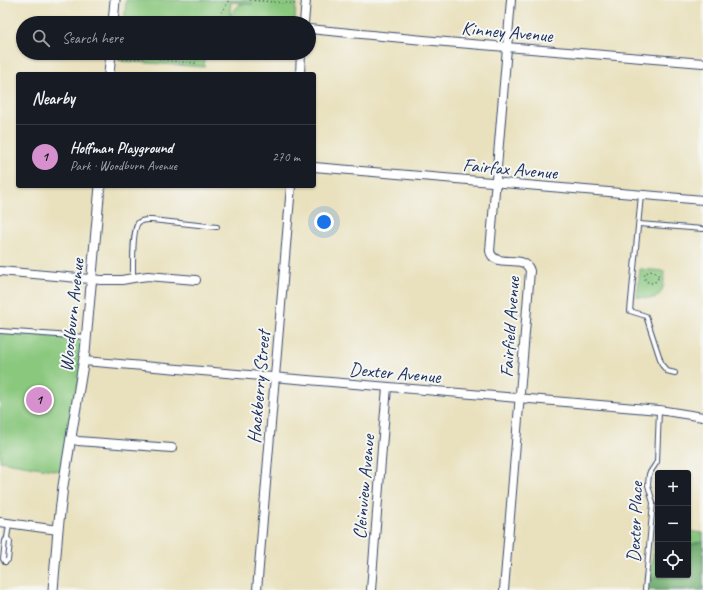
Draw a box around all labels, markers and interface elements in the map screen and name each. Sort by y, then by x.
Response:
search box [16,16,316,60]
street label: Kinney Avenue [460,16,555,48]
icon: search [30,27,52,49]
text: Search here [62,29,123,48]
text: Nearby [32,88,75,109]
text: Hoffman Playground [70,139,173,158]
text: 1 [42,149,48,165]
text: 270 m [272,149,300,165]
street label: Fairfax Avenue [462,153,560,185]
text: Park · Woodburn Avenue [70,158,177,174]
your location [314,212,334,232]
street label: Woodburn Avenue [54,256,90,373]
street label: Fairfield Avenue [495,274,526,378]
street label: Hackberry Street [242,327,276,445]
street label: Dexter Avenue [348,357,443,389]
pin: 1 [26,385,52,415]
street label: Cleinview Avenue [347,432,381,540]
map controls [655,470,691,578]
button: + [655,470,691,506]
street label: Dexter Place [622,480,648,563]
button: − [655,506,691,542]
button: locate [655,542,691,578]

